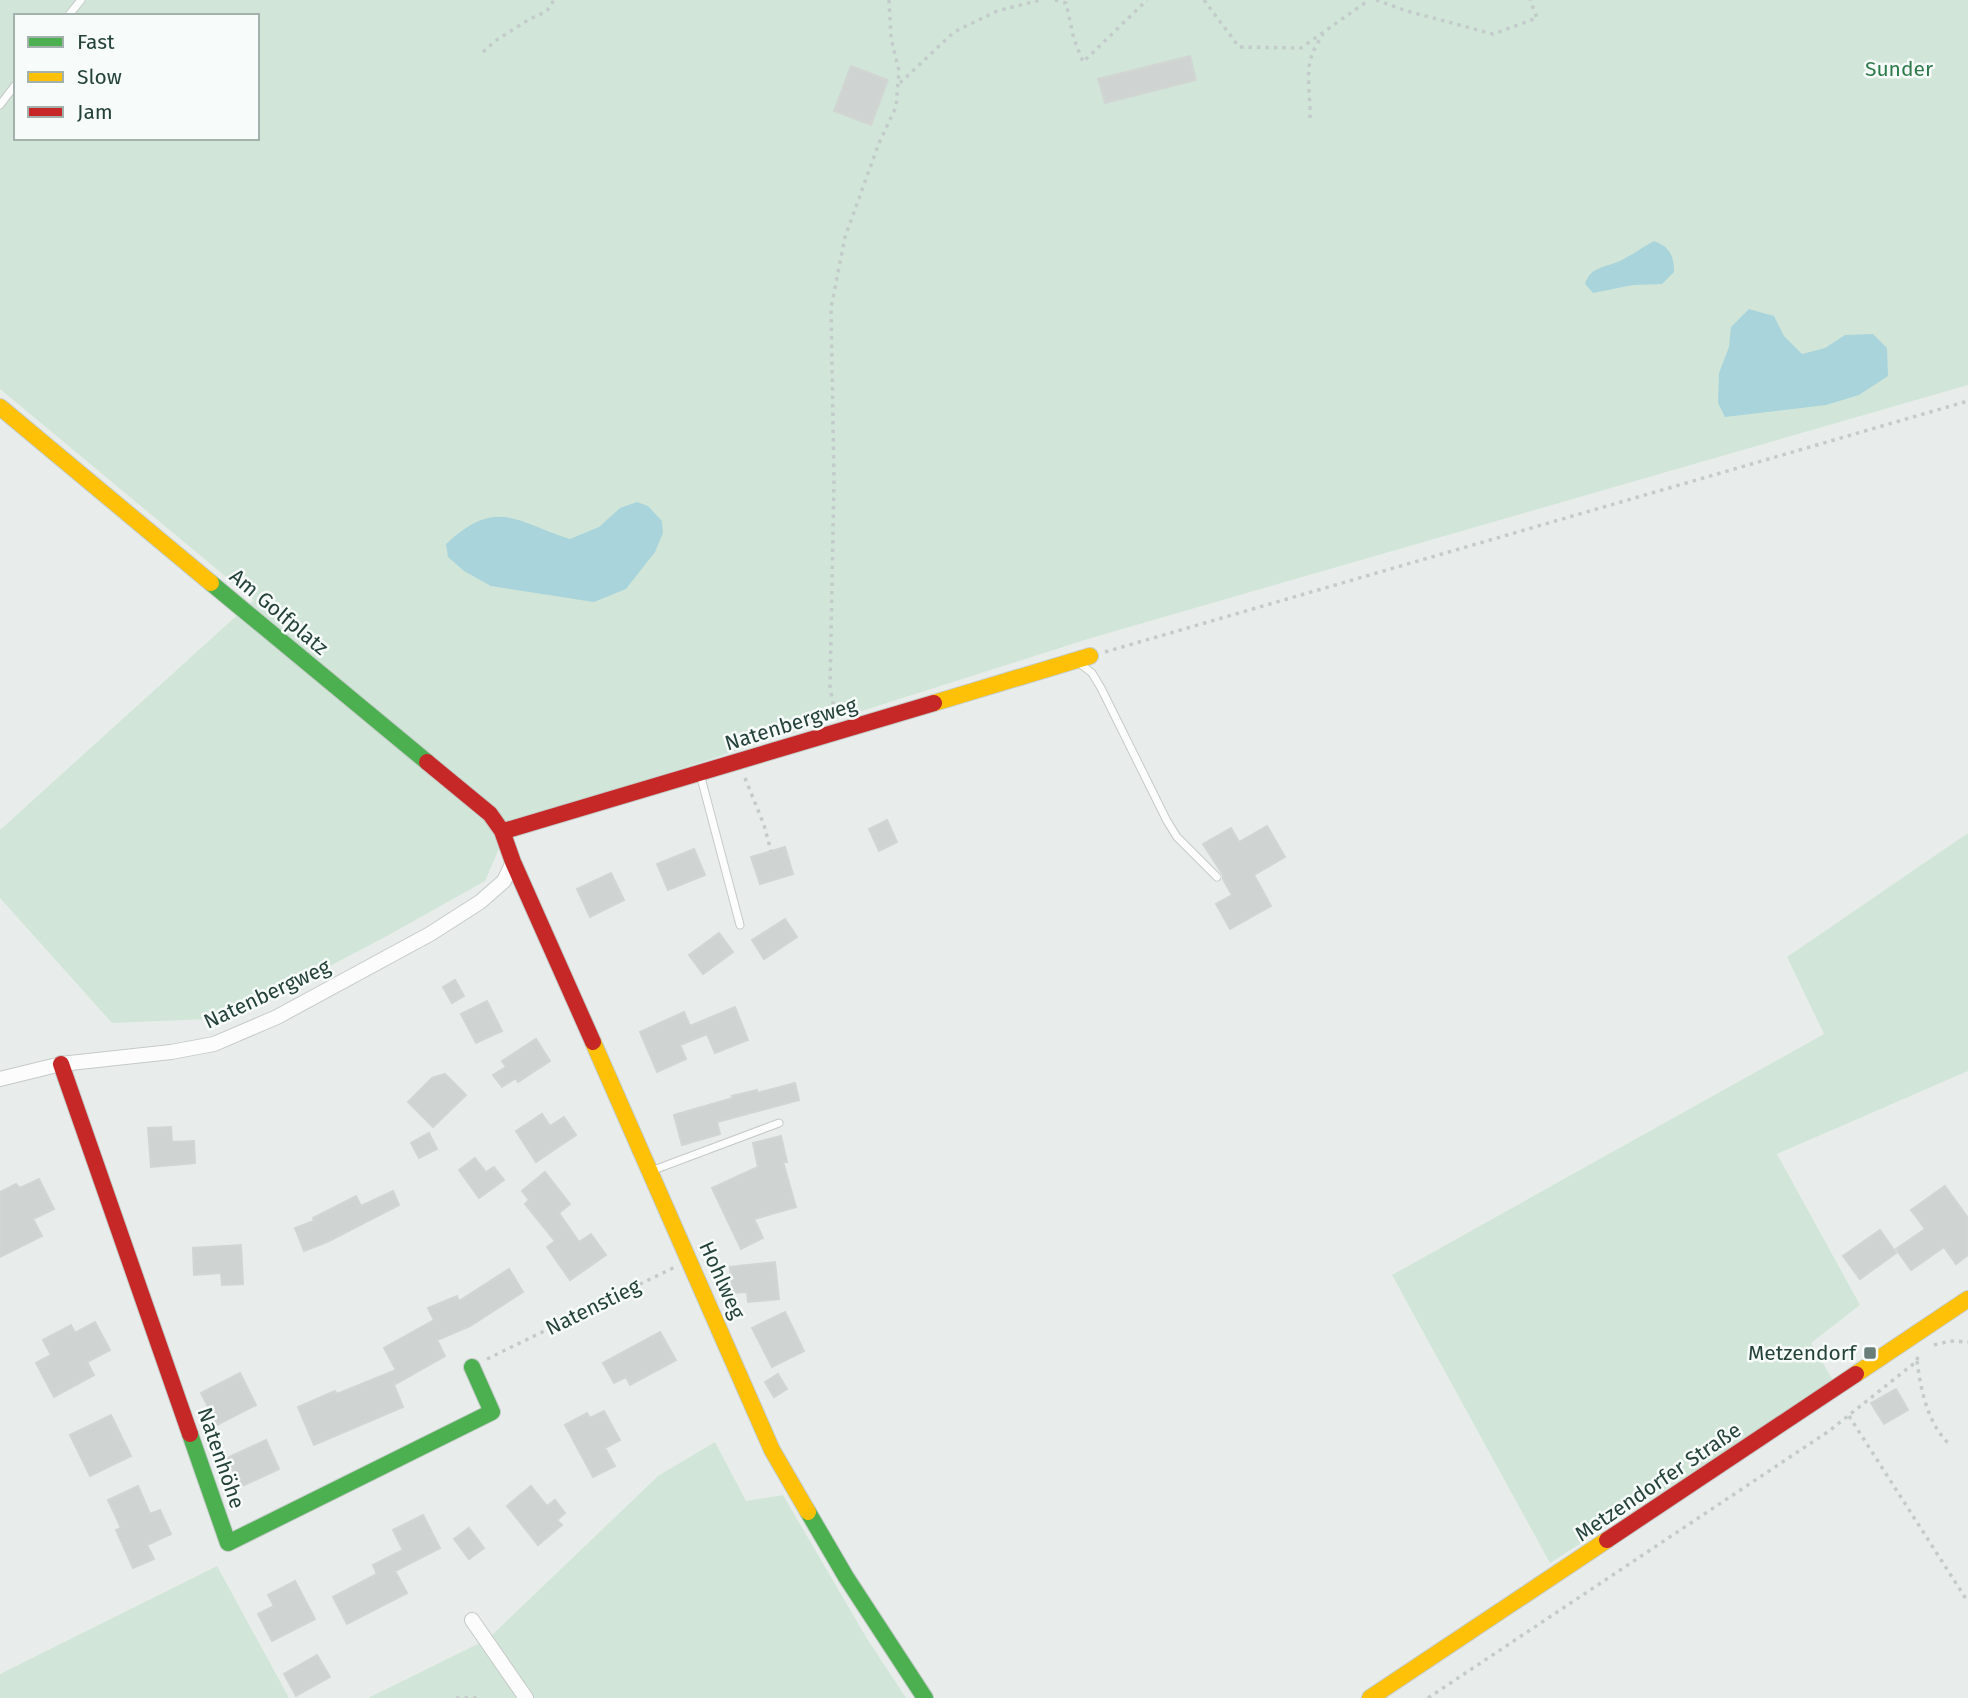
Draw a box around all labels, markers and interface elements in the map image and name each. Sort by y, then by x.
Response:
legend [14,14,259,140]
text: Fast [77,29,115,55]
park label: Sunder [1865,56,1933,82]
text: Slow [77,64,122,90]
text: Jam [77,99,113,125]
street label: Am Golfplatz [224,563,334,661]
street label: Natenbergweg [722,692,860,756]
street label: Natenbergweg [199,953,335,1035]
street label: Hohlweg [693,1237,751,1323]
street label: Natenstieg [541,1273,645,1341]
place label: Metzendorf [1748,1340,1858,1366]
marker: Metzendorf [1862,1345,1878,1361]
street label: Natenhöhe [192,1404,250,1512]
street label: Metzendorfer Straße [1570,1417,1746,1547]

